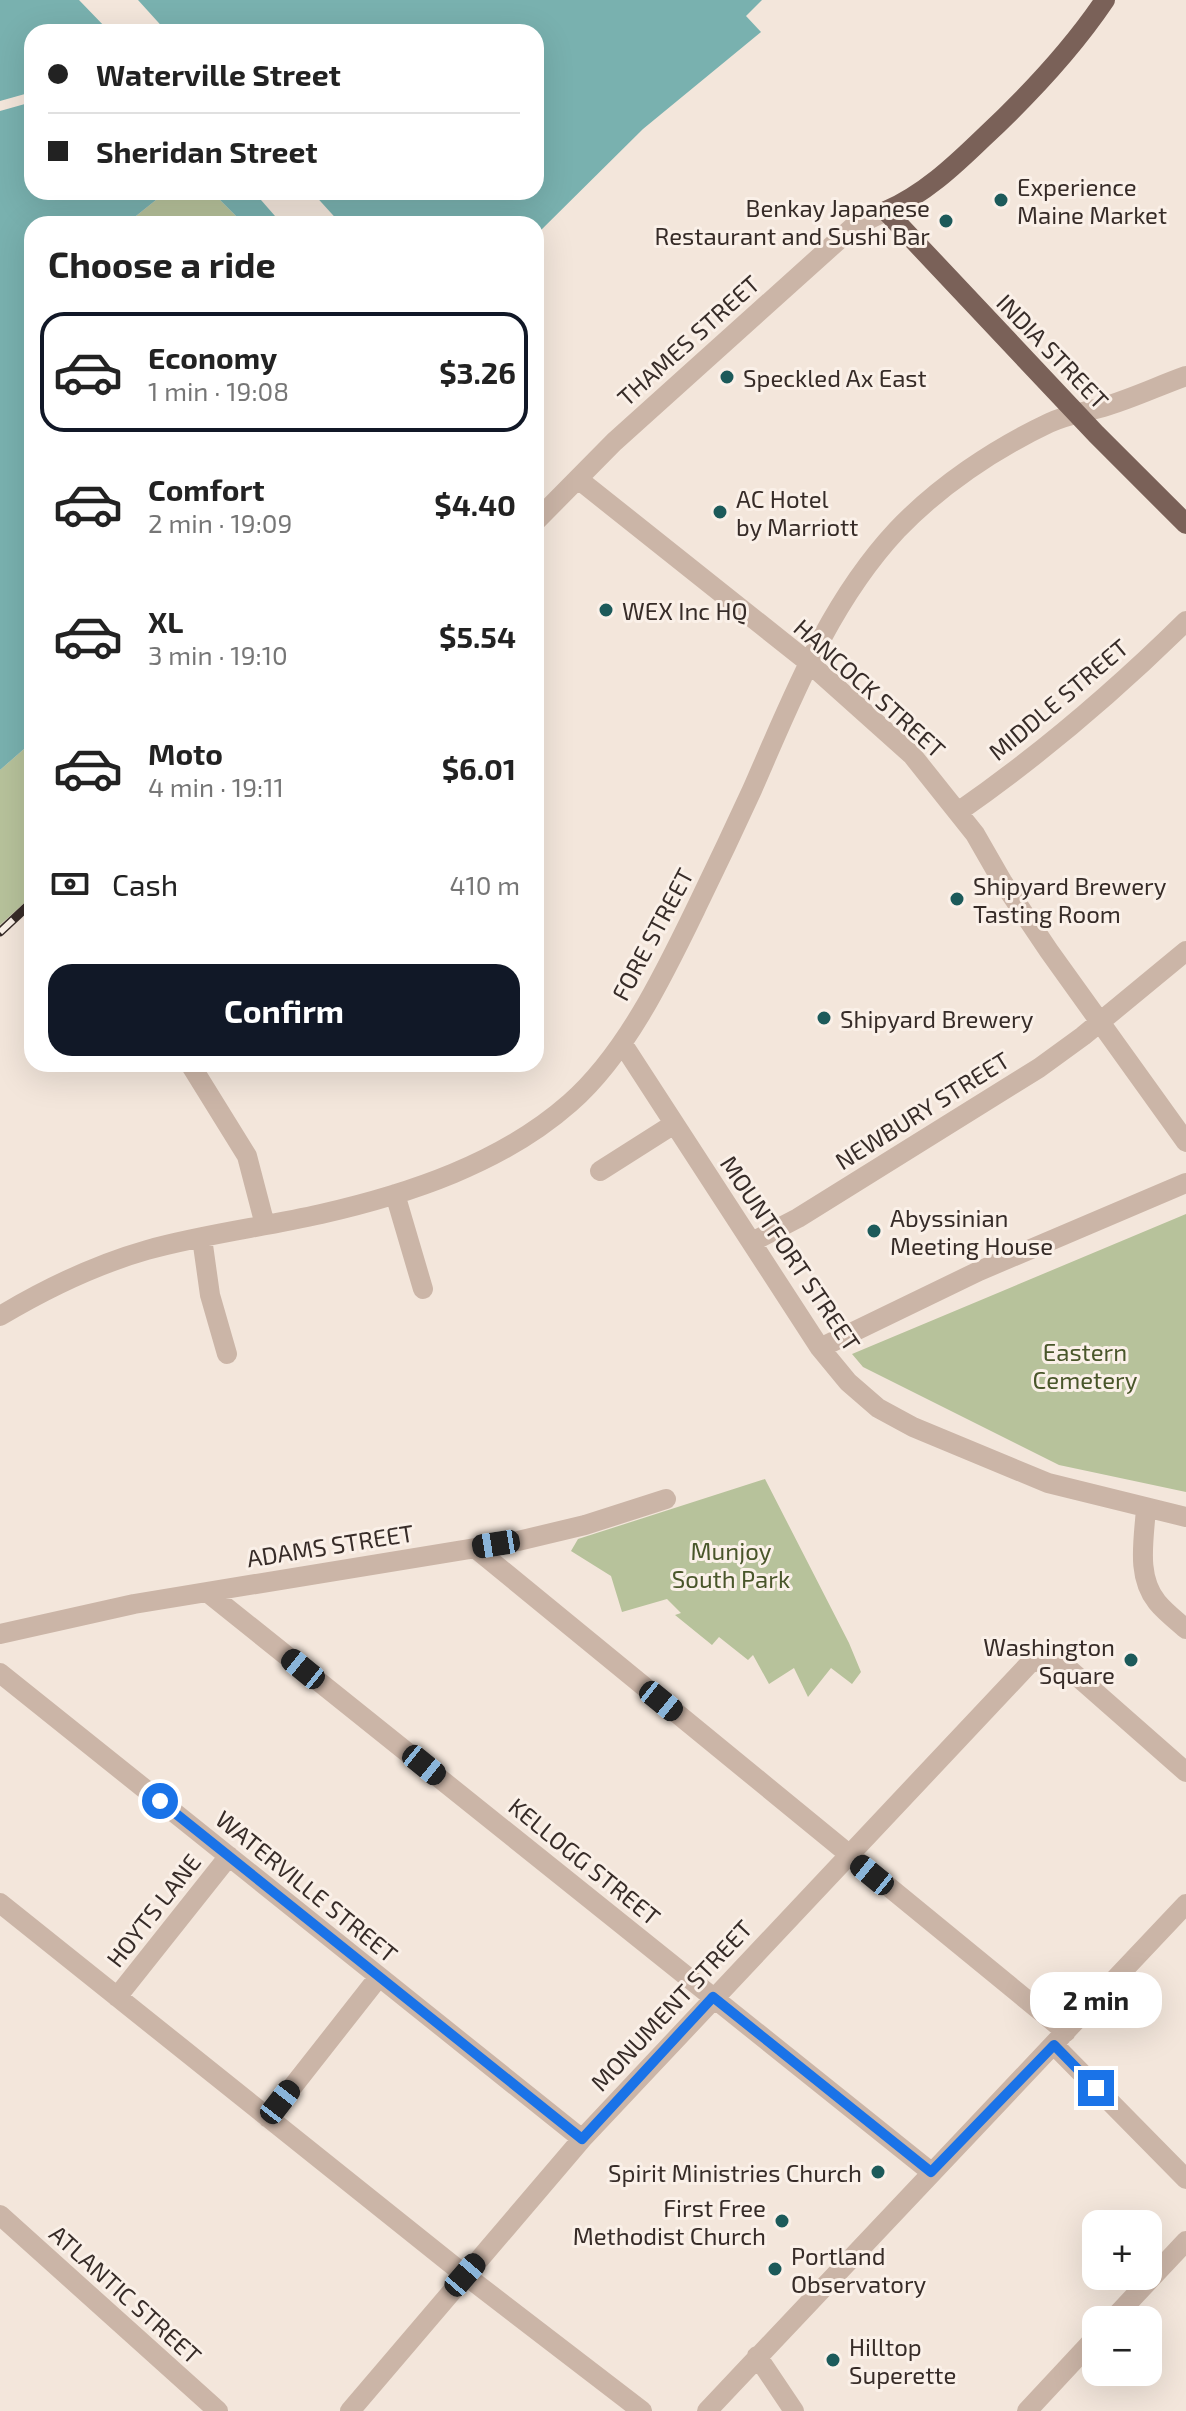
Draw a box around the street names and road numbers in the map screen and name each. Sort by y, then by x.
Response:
street label: THAMES STREET [611,269,765,411]
street label: INDIA STREET [991,288,1115,414]
street label: HANCOCK STREET [788,613,952,764]
street label: MIDDLE STREET [982,632,1134,766]
street label: FORE STREET [605,863,699,1005]
street label: NEWBURY STREET [830,1045,1015,1175]
street label: MOUNTFORT STREET [715,1150,867,1356]
street label: ADAMS STREET [244,1517,416,1573]
street label: KELLOGG STREET [503,1791,667,1931]
street label: WATERVILLE STREET [210,1804,404,1968]
street label: HOYTS LANE [100,1848,206,1972]
street label: MONUMENT STREET [584,1913,758,2097]
street label: ATLANTIC STREET [44,2218,208,2370]

